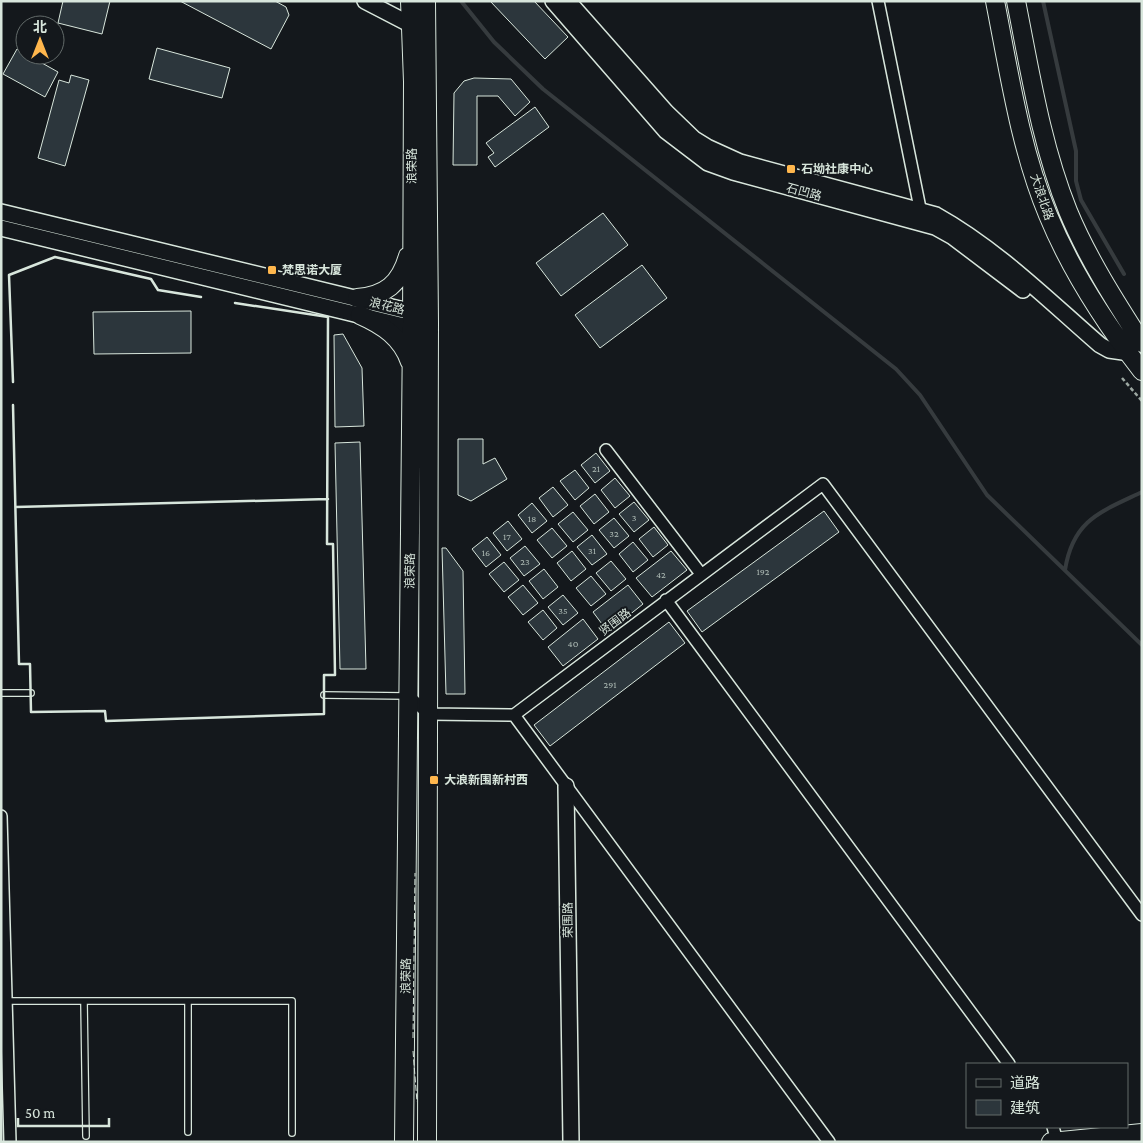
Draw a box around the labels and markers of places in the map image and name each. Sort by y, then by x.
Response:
place label: 石坳社康中心 [801,162,873,176]
marker: 石坳社康中心 [785,163,797,175]
place label: 梵思诺大厦 [282,263,342,277]
marker: 梵思诺大厦 [266,264,278,276]
place label: 大浪新围新村西 [444,773,528,787]
marker: 大浪新围新村西 [428,774,440,786]

